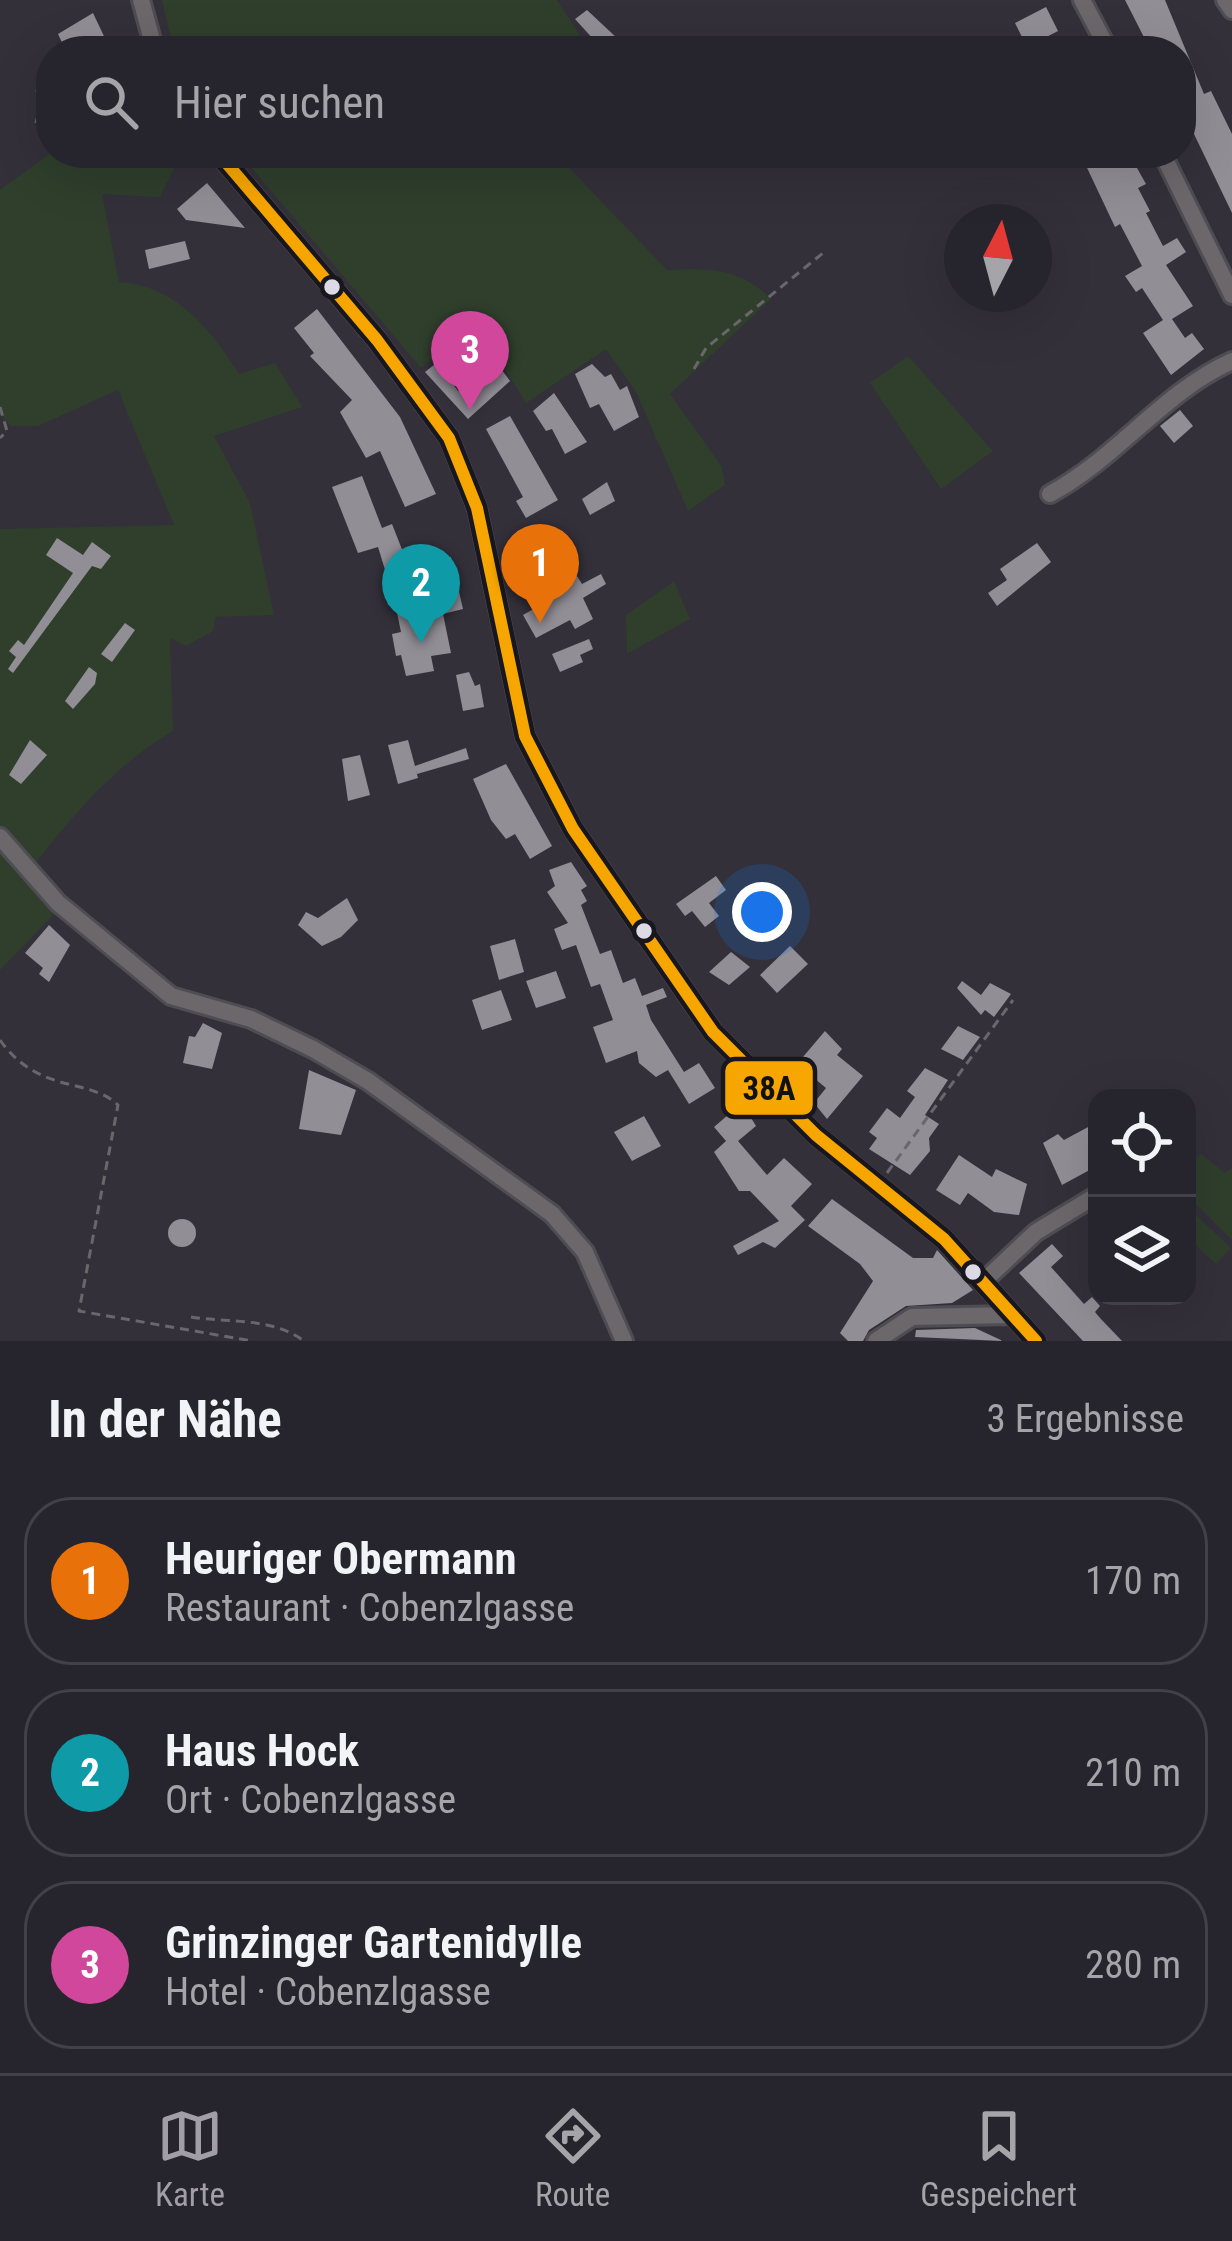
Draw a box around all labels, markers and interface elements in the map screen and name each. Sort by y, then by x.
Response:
search box [36,36,1196,168]
icon: search [78,69,144,135]
text: Hier suchen [174,76,385,129]
north arrow [944,204,1052,312]
unlabelled marker [321,276,343,298]
pin: 3 [431,311,509,410]
pin: 1 [501,524,579,623]
pin: 2 [382,544,460,643]
your location [732,882,792,942]
unlabelled marker [633,920,655,942]
line badge: 38A [723,1059,815,1117]
text: 38A [742,1069,796,1108]
map controls [1088,1089,1196,1305]
button: locate [1088,1089,1196,1197]
button: layers [1088,1197,1196,1305]
unlabelled marker [962,1261,984,1283]
text: In der Nähe [48,1390,282,1449]
text: 3 Ergebnisse [986,1396,1184,1442]
text: Heuriger Obermann [165,1532,517,1585]
text: 1 [80,1558,100,1604]
text: 170 m [1085,1558,1181,1604]
text: Restaurant · Cobenzlgasse [165,1585,574,1631]
text: Haus Hock [165,1724,359,1777]
text: 2 [80,1750,100,1796]
text: 210 m [1085,1750,1181,1796]
text: Ort · Cobenzlgasse [165,1777,456,1823]
text: Grinzinger Gartenidylle [165,1916,582,1969]
text: 3 [80,1942,100,1988]
text: 280 m [1085,1942,1181,1988]
text: Hotel · Cobenzlgasse [165,1969,491,2015]
tab: Karte [155,2103,225,2214]
tab: Route [535,2103,610,2214]
tab: Gespeichert [920,2103,1077,2214]

